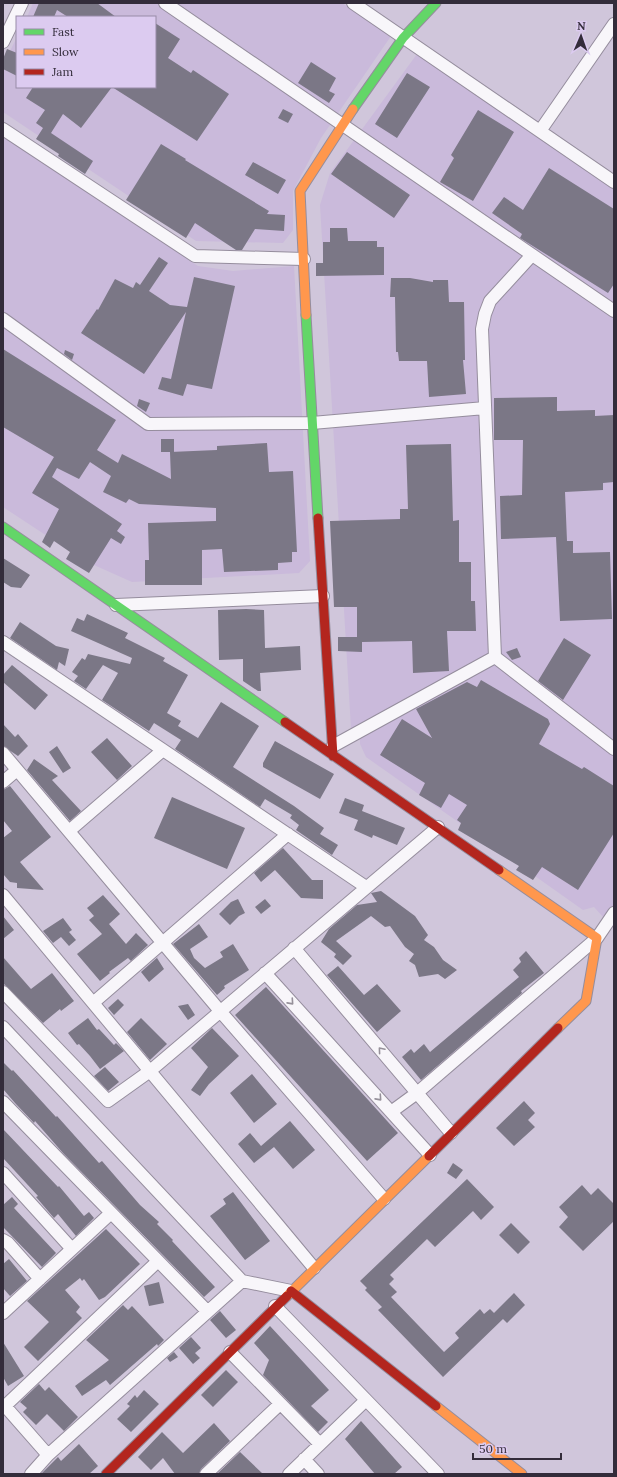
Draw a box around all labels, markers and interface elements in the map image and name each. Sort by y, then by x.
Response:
legend [16,16,156,88]
north arrow [561,16,601,56]
text: N [577,19,586,33]
text: Fast [52,24,75,39]
text: Slow [52,44,79,59]
text: Jam [51,64,73,79]
one-way arrow [286,997,294,1005]
one-way arrow [378,1048,385,1055]
one-way arrow [374,1093,381,1101]
scale bar [473,1435,561,1461]
text: 50 m [479,1441,507,1456]

